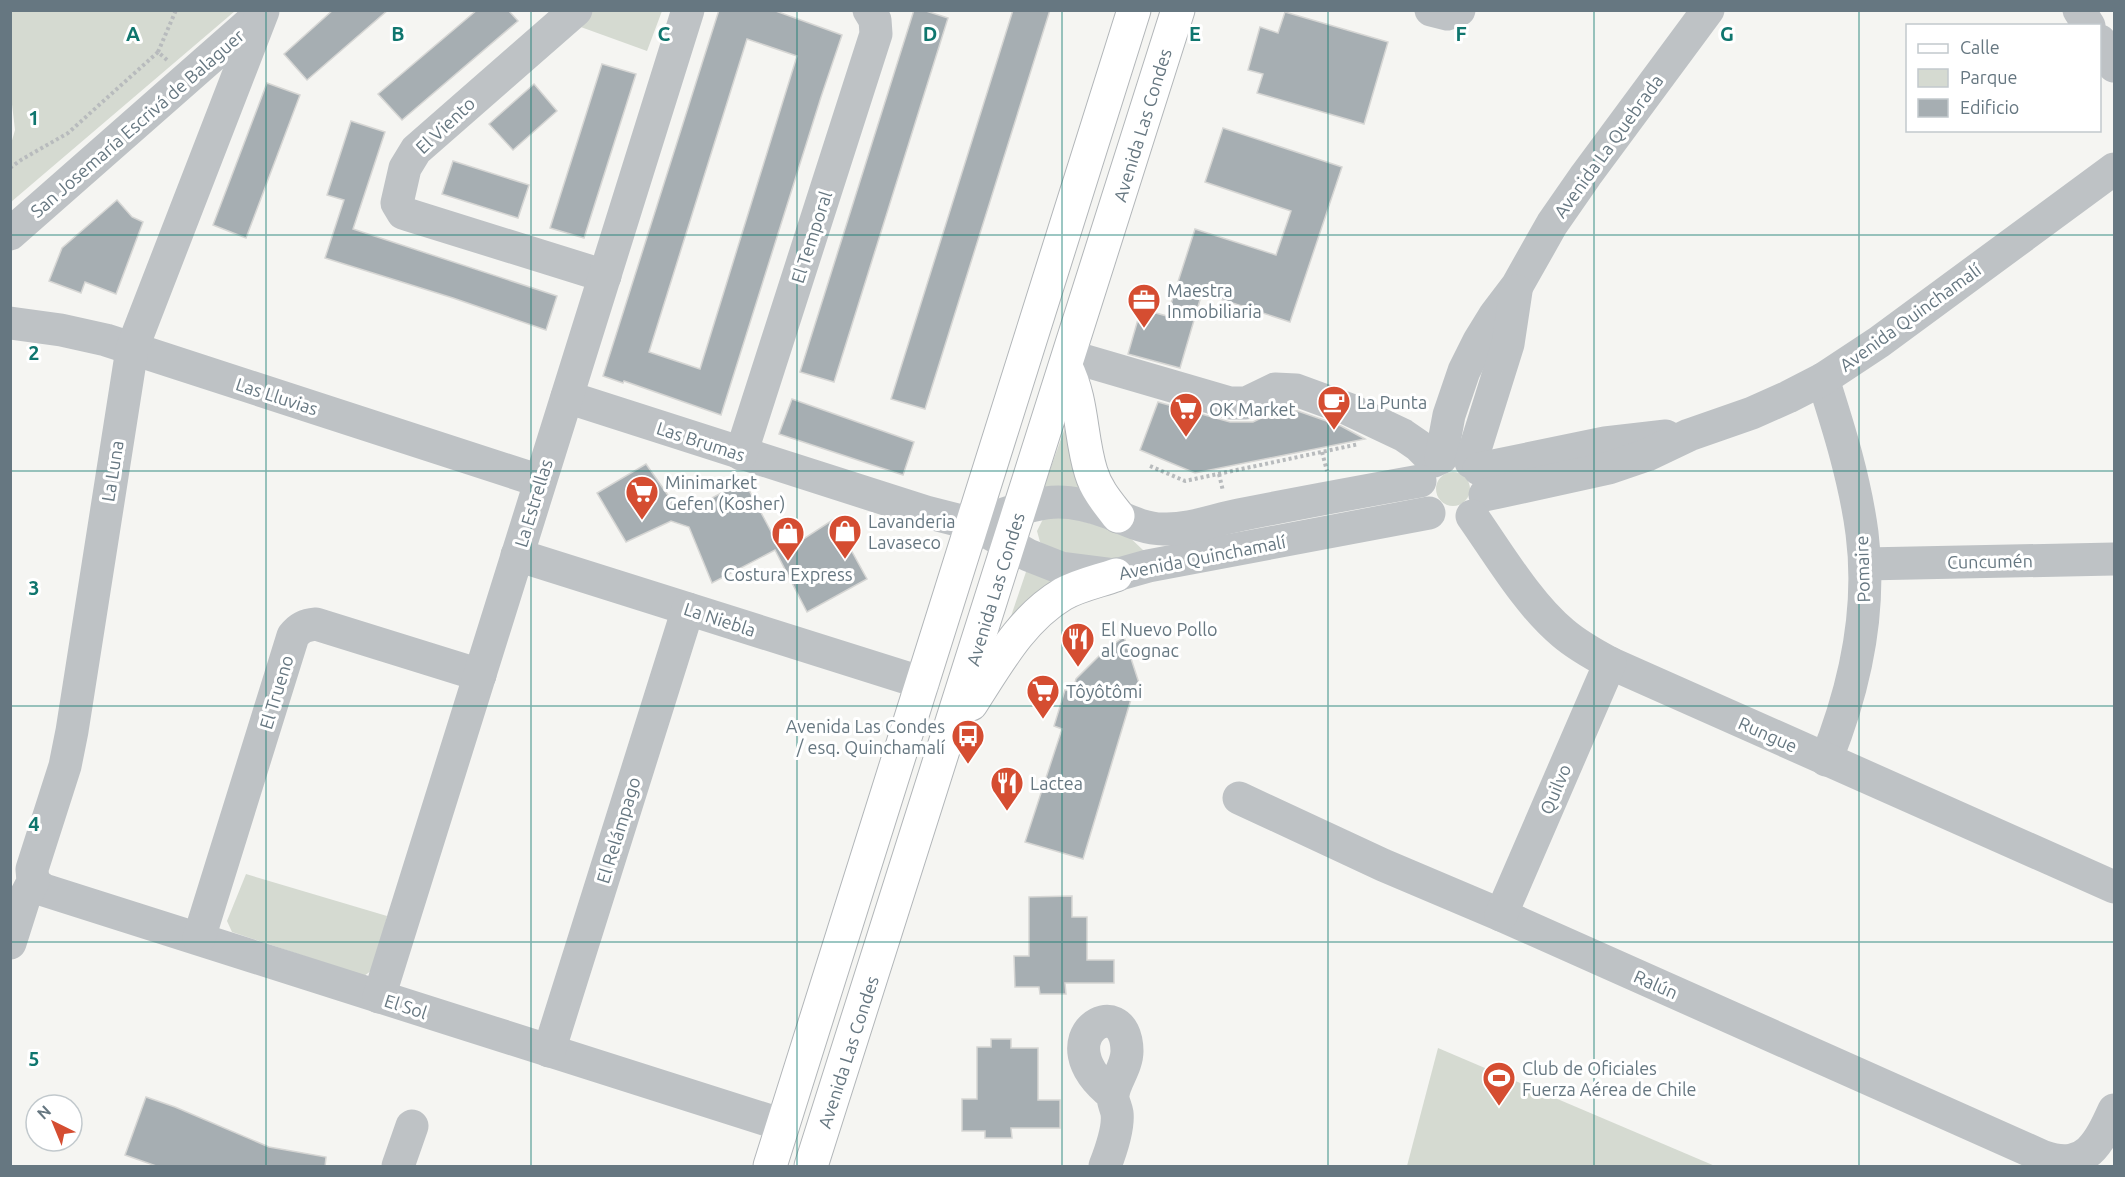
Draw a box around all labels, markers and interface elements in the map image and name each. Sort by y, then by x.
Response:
text: A [126,22,140,45]
text: B [391,22,405,45]
text: C [658,22,671,45]
text: D [923,22,937,45]
text: E [1189,22,1201,45]
text: F [1455,22,1467,45]
text: G [1720,22,1734,45]
legend [1906,24,2101,132]
street label: San Josemaría Escrivá de Balaguer [26,25,248,221]
text: Calle [1960,37,2000,57]
street label: Avenida Las Condes [1109,46,1175,204]
text: Parque [1960,67,2017,87]
street label: Avenida La Quebrada [1549,71,1667,222]
street label: El Viento [411,93,479,157]
text: Edificio [1960,97,2019,117]
text: 1 [28,106,40,129]
street label: El Temporal [787,188,835,285]
street label: Avenida Quinchamalí [1836,259,1985,376]
place label: Maestra Inmobiliaria [1167,280,1262,321]
office icon: Maestra Inmobiliaria [1126,282,1162,329]
text: 2 [28,341,40,364]
street label: Las Lluvias [234,373,321,419]
cafe icon: La Punta [1316,384,1352,431]
supermarket icon: OK Market [1168,391,1204,438]
place label: La Punta [1357,392,1427,412]
place label: OK Market [1209,399,1296,419]
street label: Las Brumas [654,417,748,465]
street label: La Luna [97,439,127,503]
street label: La Estrellas [510,456,556,549]
place label: Minimarket Gefen (Kosher) [665,472,786,514]
supermarket icon: Minimarket Gefen (Kosher) [624,474,660,521]
street label: Avenida Las Condes [962,510,1028,668]
place label: Lavanderia Lavaseco [868,511,956,552]
shop icon: Lavanderia Lavaseco [827,513,863,560]
shop icon: Costura Express [770,515,806,562]
street label: Avenida Quinchamalí [1117,531,1288,584]
street label: Pomaire [1851,535,1873,603]
street label: Cuncumén [1947,550,2033,572]
place label: Costura Express [723,564,853,584]
text: 3 [28,576,40,599]
street label: La Niebla [682,598,758,640]
place label: El Nuevo Pollo al Cognac [1101,619,1217,660]
restaurant icon: El Nuevo Pollo al Cognac [1060,621,1096,668]
street label: El Trueno [255,653,297,731]
supermarket icon: Tôyôtômi [1025,673,1061,720]
place label: Tôyôtômi [1066,681,1142,701]
street label: Rungue [1735,712,1801,756]
place label: Avenida Las Condes / esq. Quinchamalí [786,716,946,758]
bus stop icon: Avenida Las Condes / esq. Quinchamalí [950,718,986,765]
street label: Quilvo [1536,761,1575,818]
restaurant icon: Lactea [989,765,1025,812]
place label: Lactea [1030,773,1083,793]
street label: El Relámpago [592,774,644,886]
text: 4 [28,812,40,835]
street label: Ralún [1631,966,1681,1002]
street label: Avenida Las Condes [814,973,882,1131]
street label: El Sol [382,990,430,1022]
text: 5 [28,1047,40,1070]
place label: Club de Oficiales Fuerza Aérea de Chile [1522,1058,1697,1099]
sports icon: Club de Oficiales Fuerza Aérea de Chile [1481,1060,1517,1107]
north arrow [24,1093,84,1153]
text: N [33,1101,54,1123]

